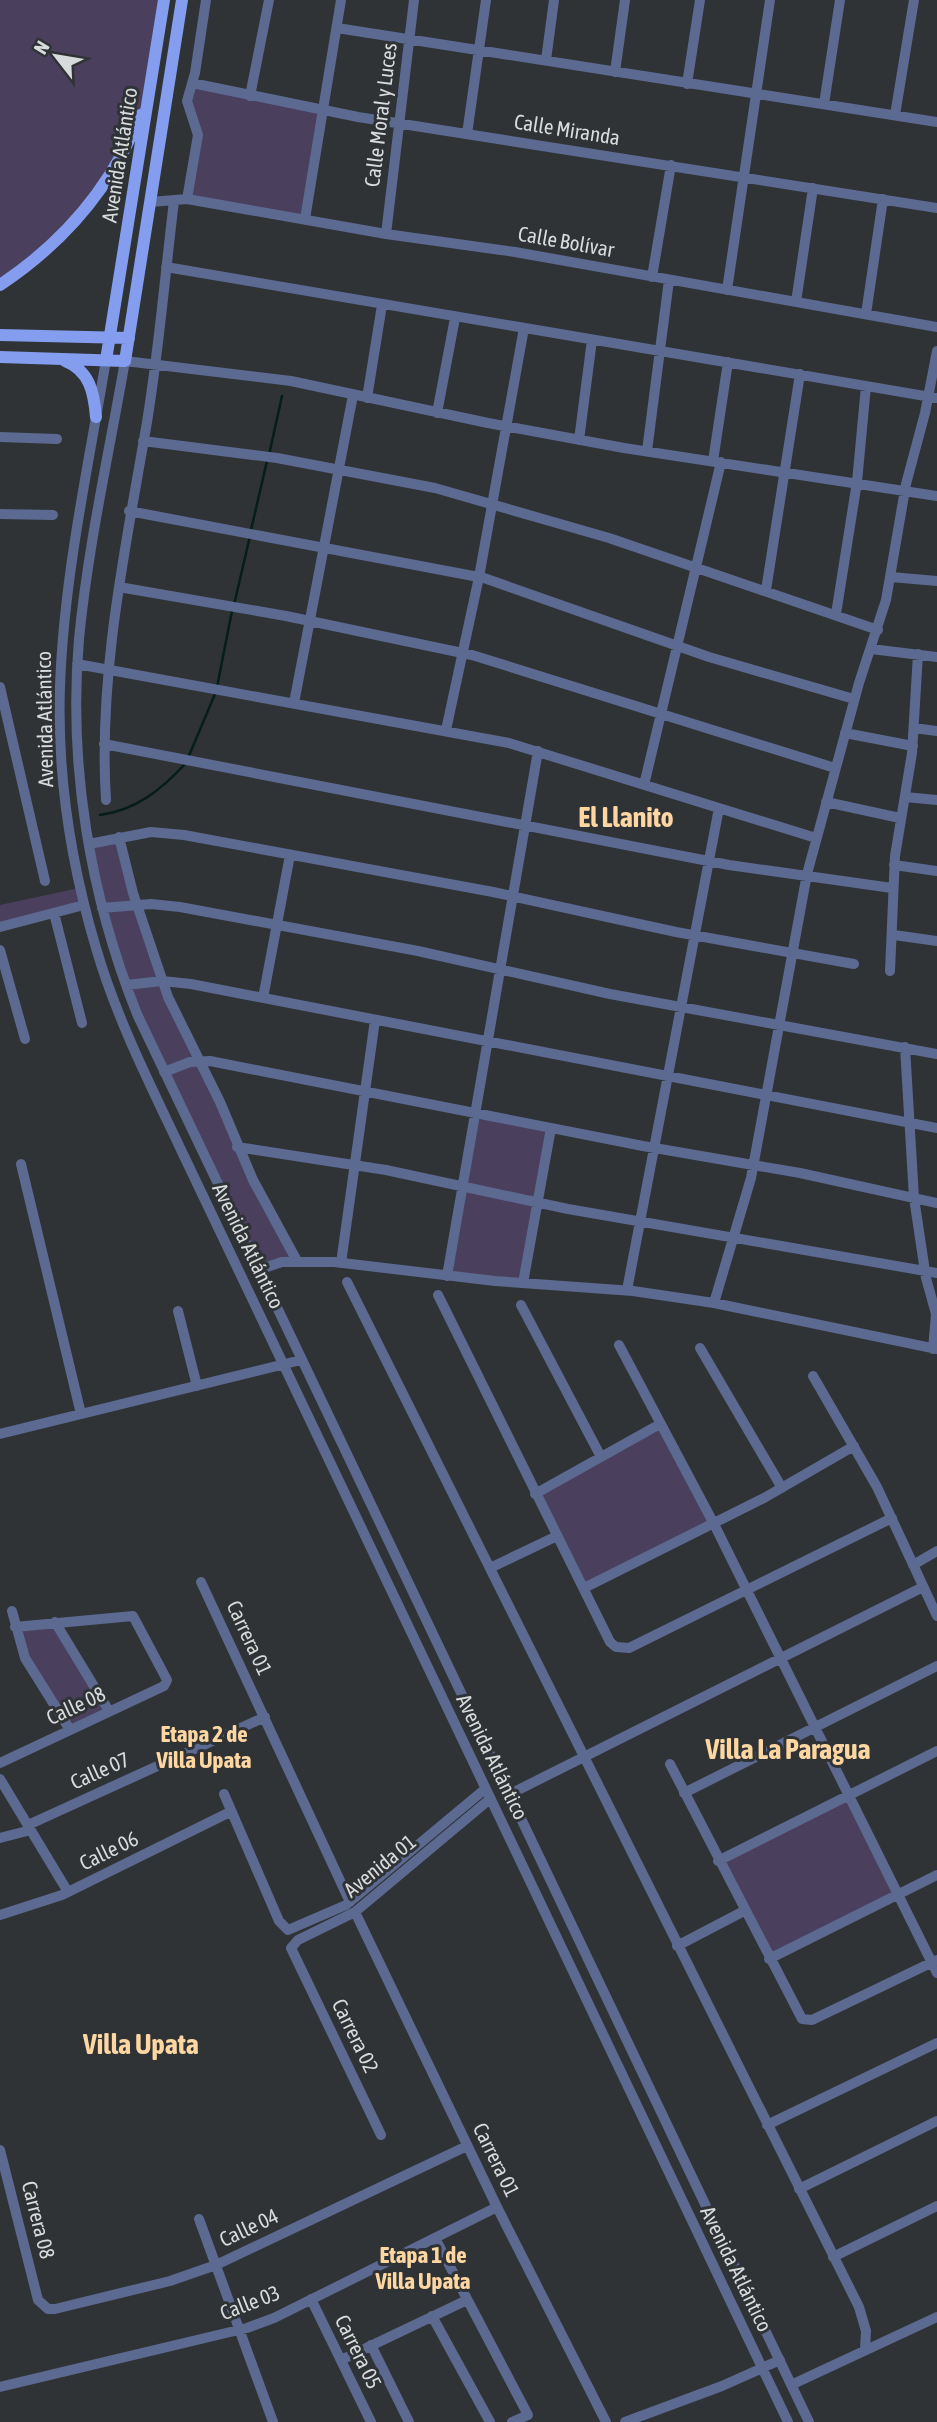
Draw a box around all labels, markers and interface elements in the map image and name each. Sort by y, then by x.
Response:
north arrow [21,21,91,91]
text: N [29,37,54,58]
street label: Calle Moral y Luces [359,41,401,188]
street label: Avenida Atlántico [97,86,142,224]
street label: Calle Miranda [512,109,622,149]
street label: Calle Bolívar [516,221,617,261]
street label: Avenida Atlántico [31,651,57,787]
district label: El Llanito [578,801,674,833]
street label: Avenida Atlántico [208,1179,290,1312]
street label: Carrera 01 [222,1597,278,1679]
street label: Calle 08 [42,1681,109,1729]
street label: Avenida Atlántico [452,1690,534,1823]
district label: Etapa 2 de Villa Upata [155,1721,252,1773]
district label: Villa La Paragua [704,1733,871,1765]
street label: Calle 07 [66,1746,133,1794]
street label: Calle 06 [75,1826,142,1875]
street label: Avenida 01 [339,1829,420,1901]
street label: Carrera 02 [328,1995,384,2076]
district label: Villa Upata [82,2028,199,2060]
street label: Carrera 01 [469,2119,525,2200]
street label: Carrera 08 [18,2178,60,2261]
street label: Avenida Atlántico [696,2202,778,2335]
street label: Calle 04 [215,2203,282,2251]
district label: Etapa 1 de Villa Upata [374,2242,471,2294]
street label: Calle 03 [216,2280,283,2324]
street label: Carrera 05 [331,2311,387,2392]

